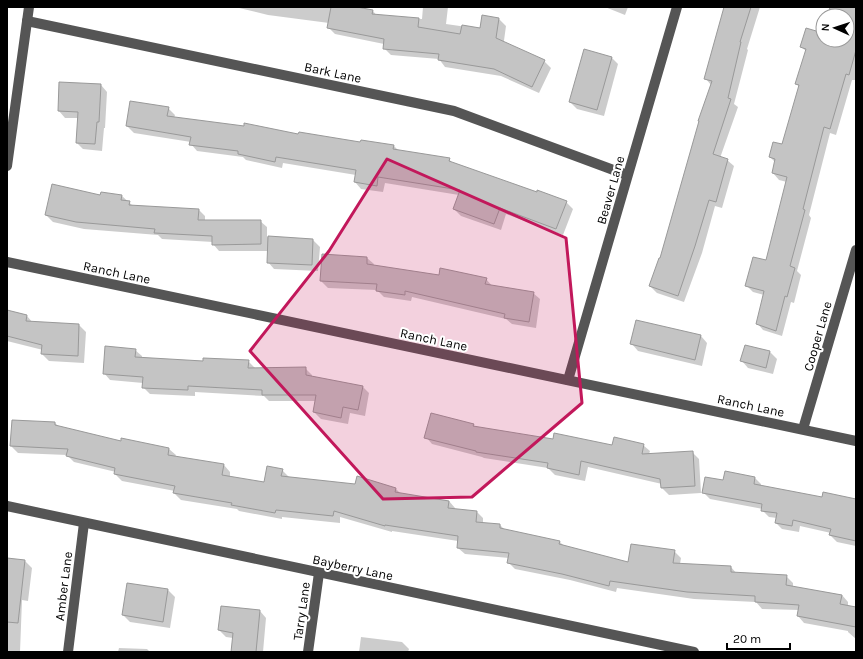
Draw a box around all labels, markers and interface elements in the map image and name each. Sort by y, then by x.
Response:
north arrow [815,8,855,48]
text: N [819,23,832,32]
street label: Bark Lane [303,59,363,86]
street label: Beaver Lane [594,154,628,226]
street label: Ranch Lane [82,258,152,287]
street label: Cooper Lane [800,299,835,373]
street label: Ranch Lane [399,325,469,354]
street label: Ranch Lane [716,391,786,420]
street label: Amber Lane [52,550,75,621]
street label: Bayberry Lane [311,552,395,583]
street label: Tarry Lane [290,581,313,641]
scale bar [727,625,790,651]
text: 20 m [733,632,761,646]

